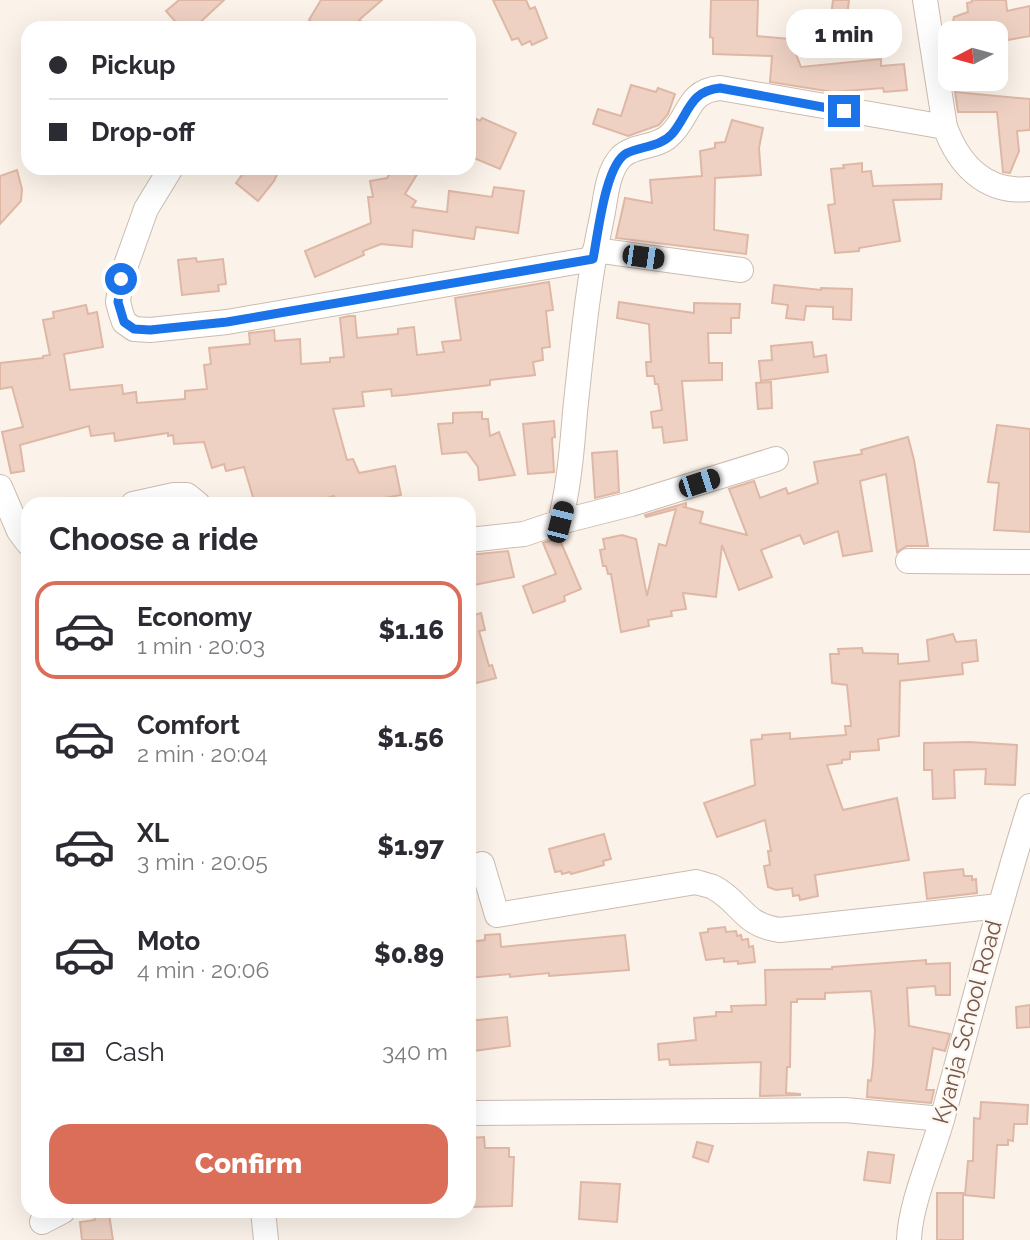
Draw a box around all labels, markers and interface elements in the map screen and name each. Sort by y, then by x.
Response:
callout: 1 min [786,10,902,58]
text: 1 min [814,20,874,47]
north arrow [938,21,1008,91]
map controls [938,21,1008,91]
text: Pickup [91,50,176,80]
route end [828,95,860,127]
text: Drop-off [91,117,195,147]
car [621,244,666,270]
route start [105,263,137,295]
car [676,467,723,499]
car [545,499,576,545]
text: Choose a ride [49,520,258,557]
icon: car [53,599,116,662]
text: Economy [137,602,252,632]
text: $1.16 [378,615,444,645]
text: 1 min · 20:03 [137,632,265,659]
icon: car [53,707,116,770]
text: Comfort [137,710,240,740]
text: $1.56 [377,723,444,753]
text: 2 min · 20:04 [137,740,268,767]
icon: car [53,815,116,878]
text: XL [137,818,169,848]
text: $1.97 [377,831,444,861]
text: 3 min · 20:05 [137,848,268,875]
street label: Kyanja School Road [926,917,1007,1127]
icon: car [53,923,116,986]
text: Moto [137,926,200,956]
text: $0.89 [374,939,444,969]
text: 4 min · 20:06 [137,956,269,983]
icon: cash [49,1033,87,1071]
text: Cash [105,1037,165,1067]
text: 340 m [382,1038,448,1065]
button: Confirm [49,1124,448,1204]

